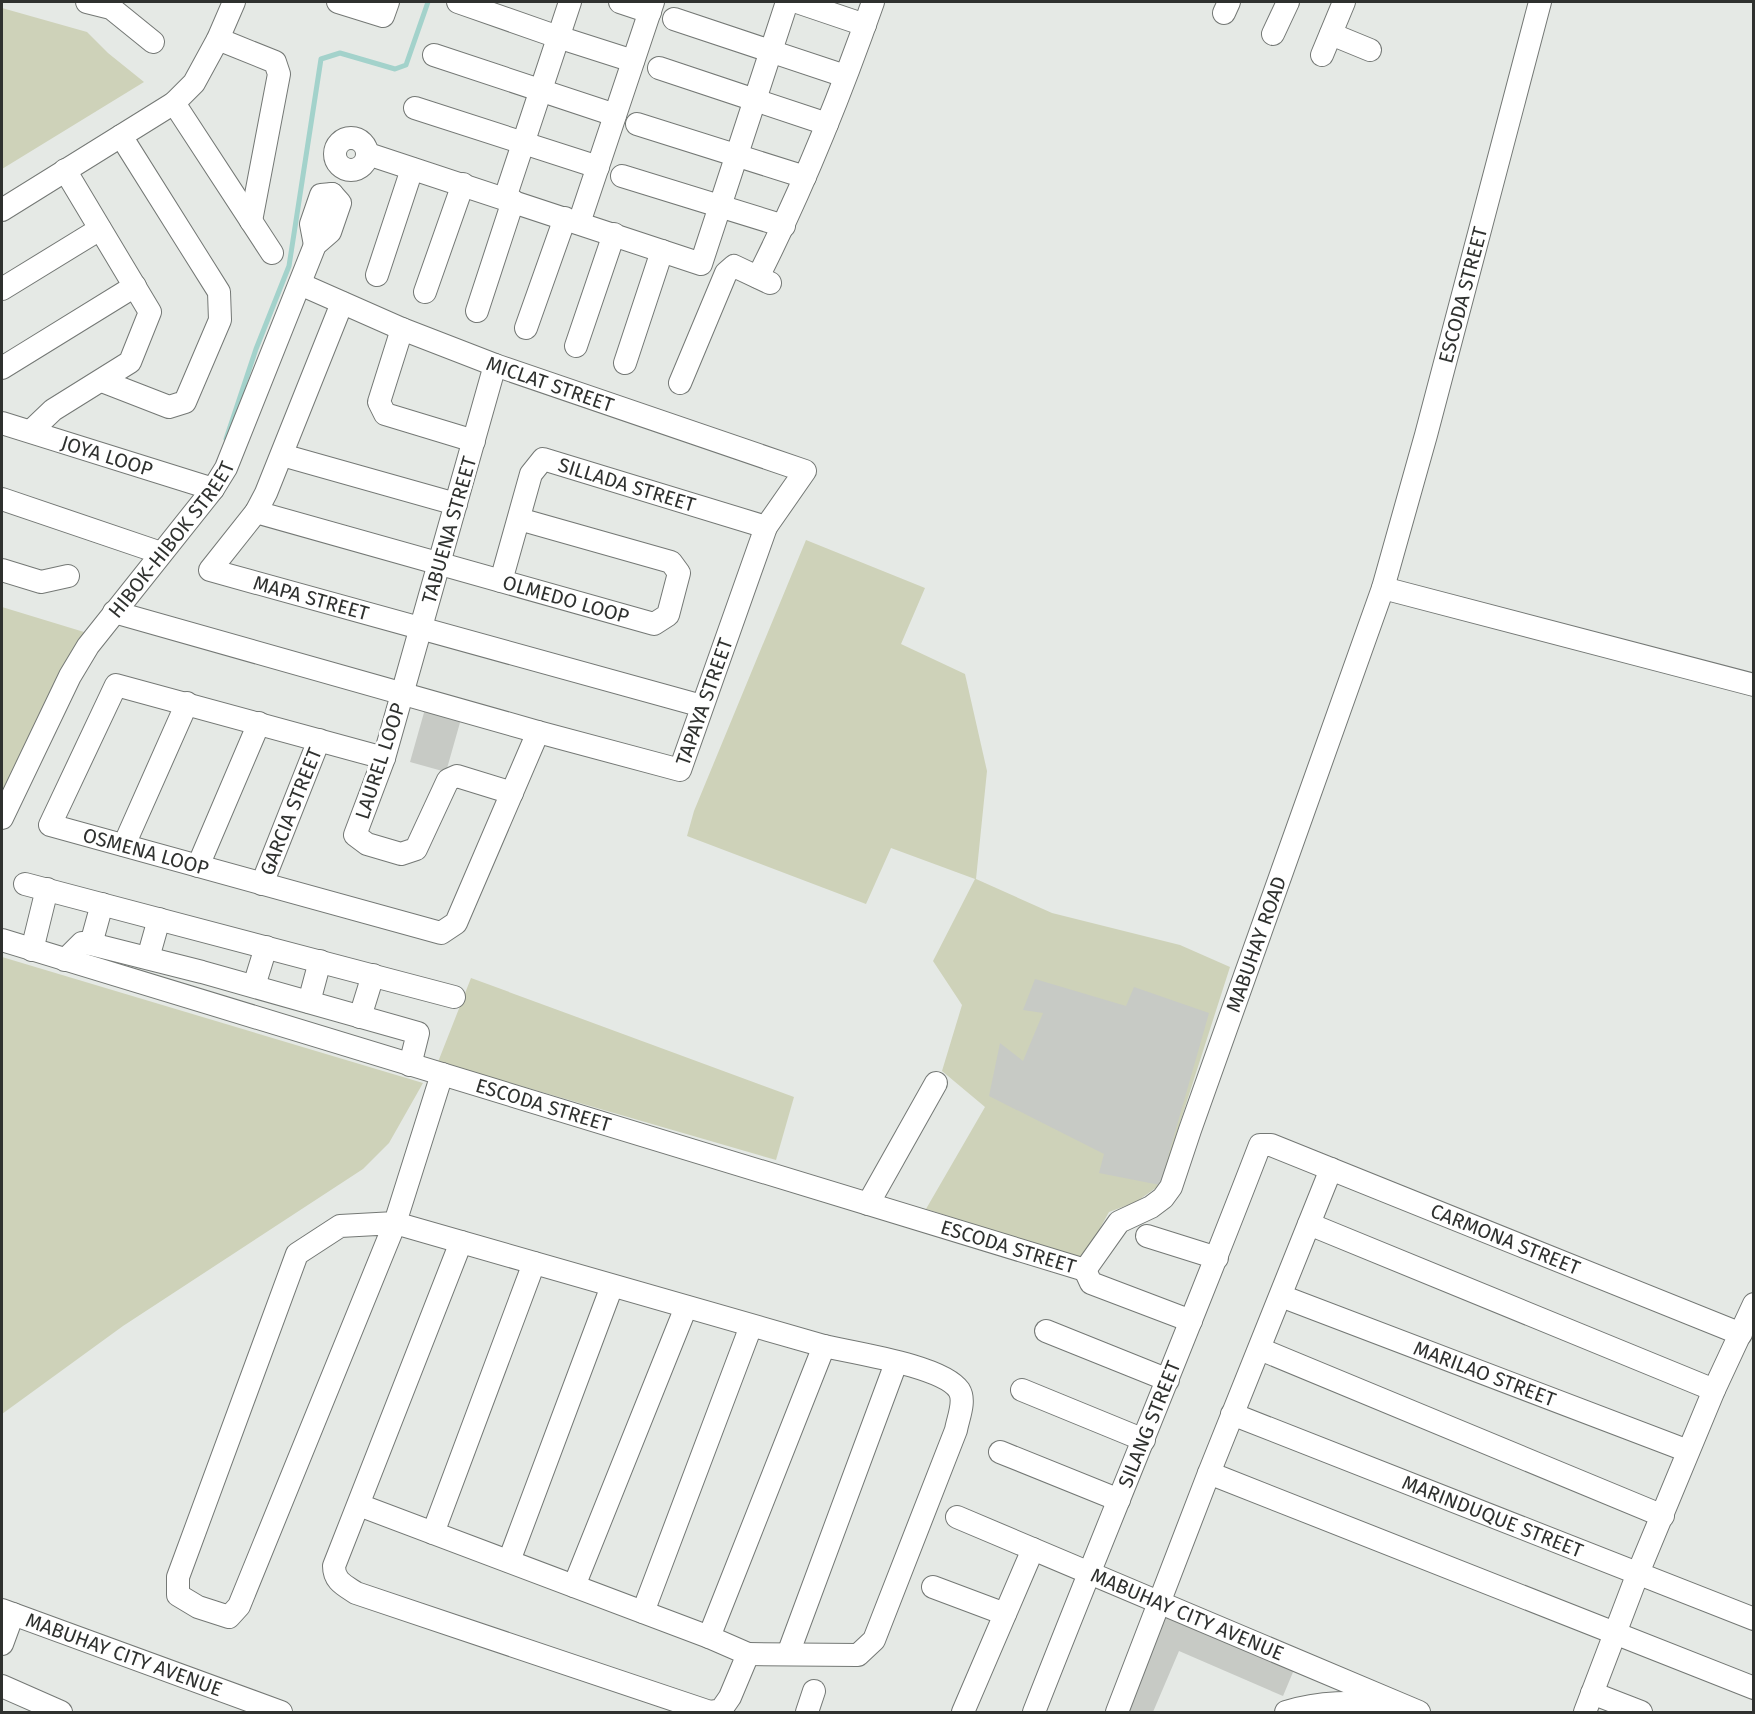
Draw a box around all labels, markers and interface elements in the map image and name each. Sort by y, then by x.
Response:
street label: ESCODA STREET [1433,223,1493,366]
street label: MICLAT STREET [483,351,618,417]
street label: JOYA LOOP [58,430,156,481]
street label: SILLADA STREET [555,452,699,517]
street label: TABUENA STREET [417,453,482,606]
street label: HIBOK-HIBOK STREET [103,457,240,623]
street label: OLMEDO LOOP [500,570,632,628]
street label: MAPA STREET [251,571,372,626]
street label: TAPAYA STREET [671,634,738,769]
street label: LAUREL LOOP [350,700,410,822]
street label: GARCIA STREET [255,744,327,878]
street label: OSMENA LOOP [80,823,212,880]
street label: MABUHAY ROAD [1221,873,1291,1016]
street label: ESCODA STREET [473,1073,615,1137]
street label: CARMONA STREET [1427,1198,1584,1280]
street label: ESCODA STREET [938,1215,1080,1279]
street label: MARILAO STREET [1410,1336,1560,1412]
street label: SILANG STREET [1113,1357,1186,1491]
street label: MARINDUQUE STREET [1399,1470,1587,1563]
street label: MABUHAY CITY AVENUE [1087,1563,1287,1666]
street label: MABUHAY CITY AVENUE [23,1608,226,1701]

